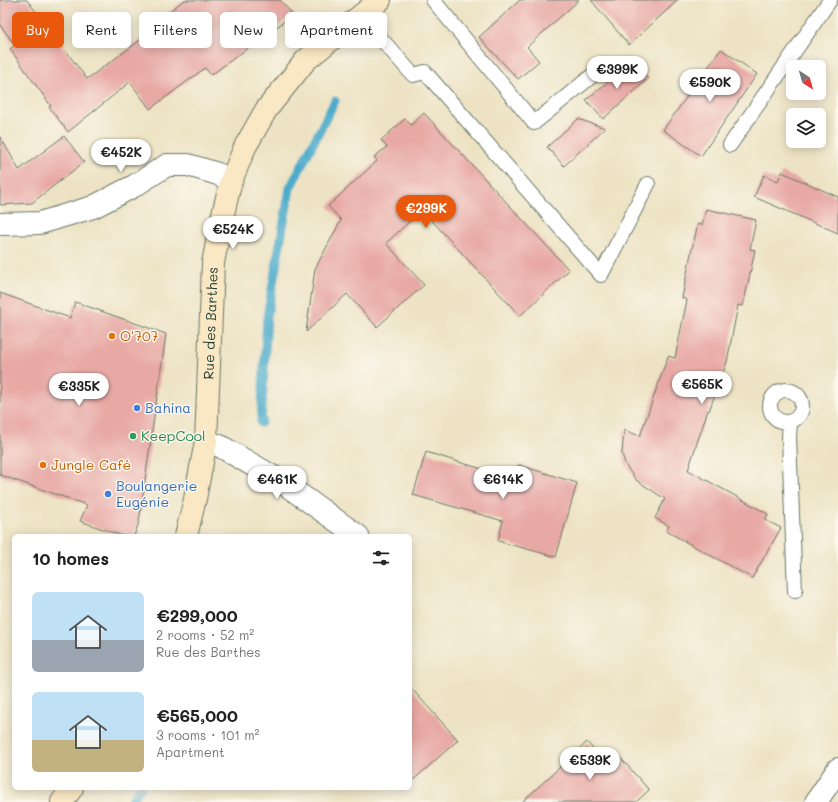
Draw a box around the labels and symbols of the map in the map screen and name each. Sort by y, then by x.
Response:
pin: €399K [589,56,645,90]
north arrow [786,60,826,100]
pin: €590K [682,69,738,103]
pin: €452K [93,139,149,173]
pin: €299K [398,195,454,229]
pin: €524K [205,216,261,250]
street label: Rue des Barthes [198,267,222,380]
place label: O'707 [120,326,159,345]
marker: O'707 [107,331,117,341]
pin: €565K [674,371,730,405]
pin: €335K [51,373,107,407]
place label: Bahina [145,398,191,417]
marker: Bahina [132,403,142,413]
place label: KeepCool [141,426,206,445]
marker: KeepCool [128,431,138,441]
place label: Jungle Café [51,455,131,474]
marker: Jungle Café [38,460,48,470]
pin: €461K [249,466,305,500]
pin: €614K [475,466,531,500]
place label: Boulangerie Eugénie [116,476,197,511]
marker: Boulangerie Eugénie [103,489,113,499]
pin: €539K [562,747,618,781]

